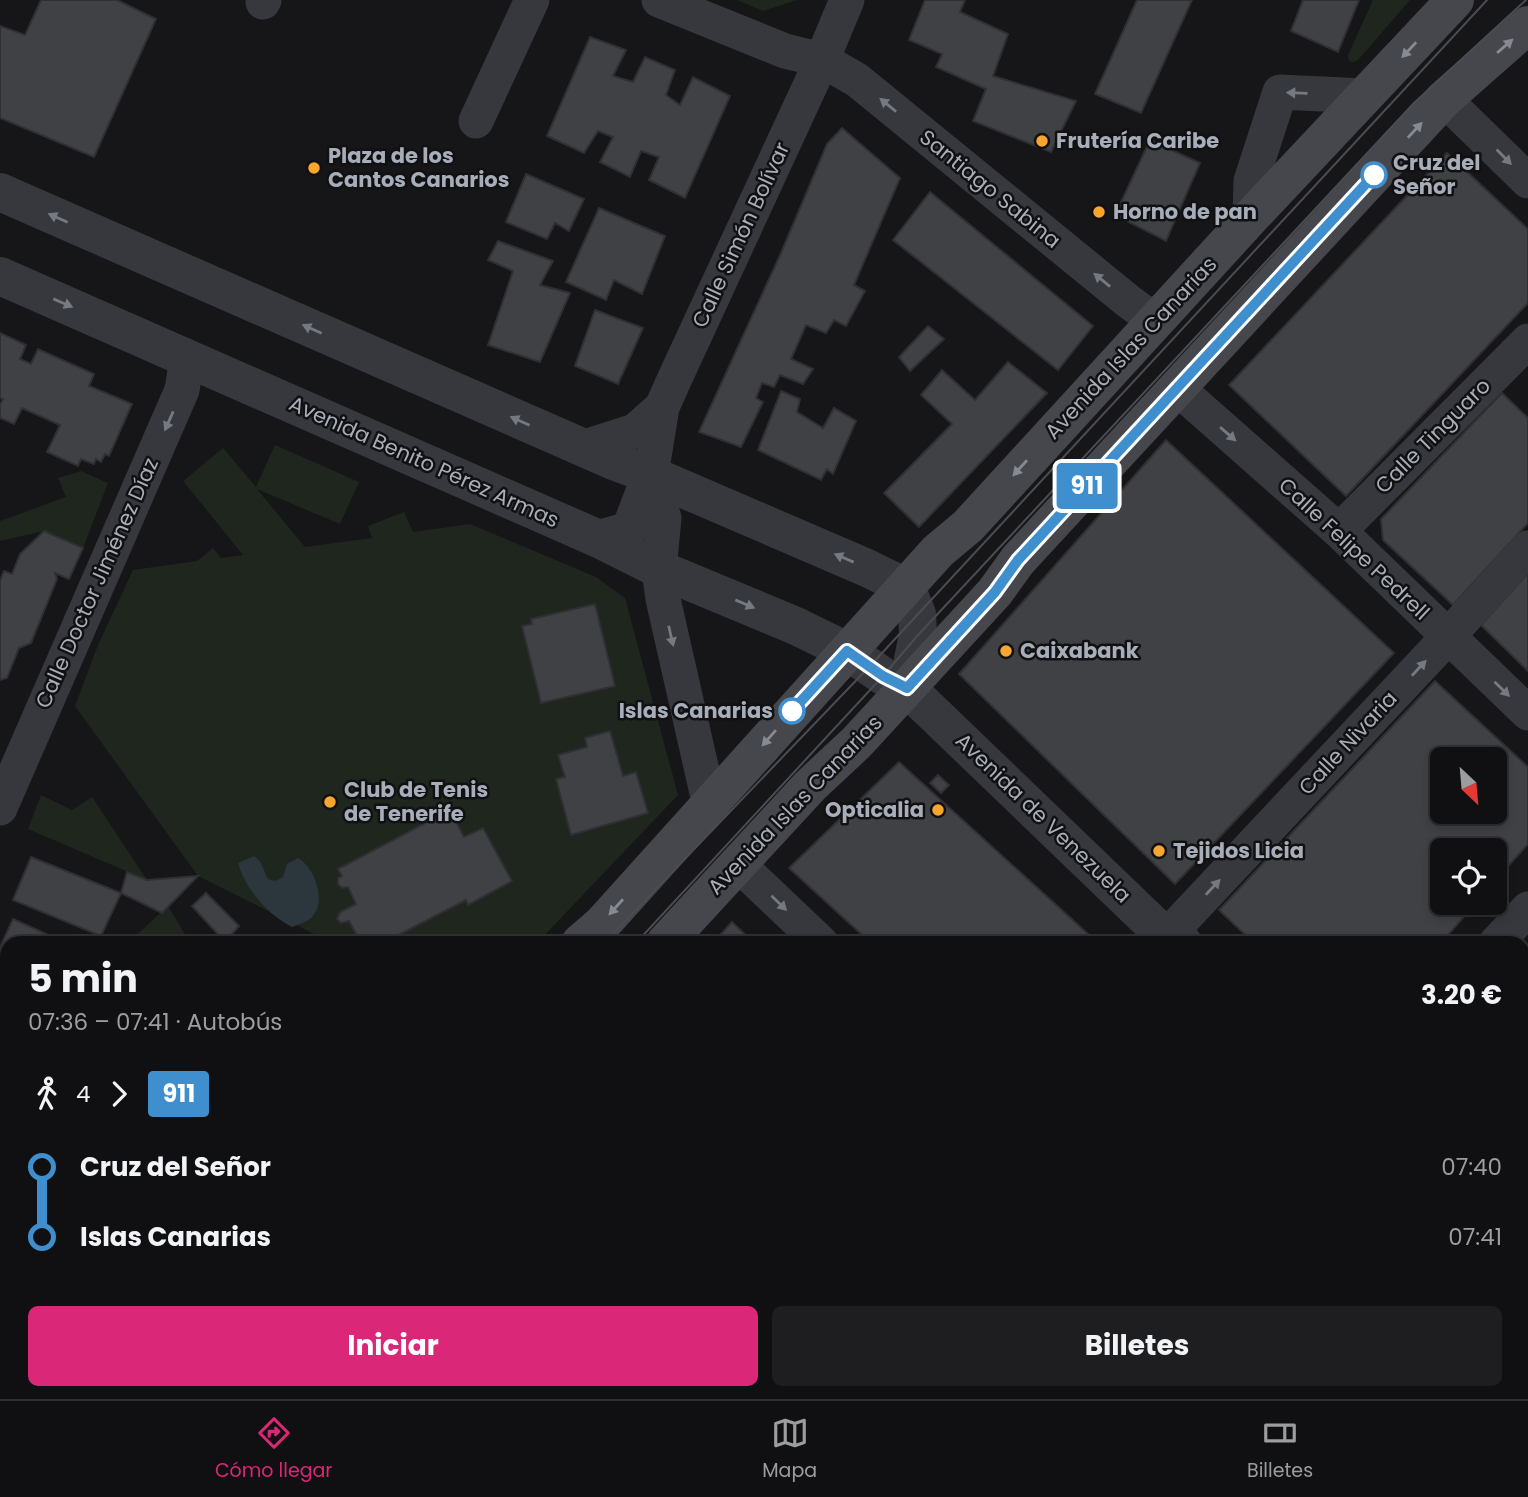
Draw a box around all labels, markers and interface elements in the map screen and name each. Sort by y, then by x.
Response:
one-way arrow [1496,39,1513,54]
one-way arrow [1401,41,1417,58]
one-way arrow [1285,87,1307,98]
one-way arrow [879,98,896,113]
one-way arrow [1407,121,1423,139]
street label: Santiago Sabina [914,123,1067,255]
place label: Frutería Caribe [1056,126,1219,155]
marker: Frutería Caribe [1034,133,1050,149]
street label: Calle Simón Bolívar [685,137,796,332]
place label: Plaza de los Cantos Canarios [328,141,509,194]
place label: Cruz del Señor [1393,148,1480,201]
one-way arrow [1495,149,1512,166]
marker: Plaza de los Cantos Canarios [306,160,322,176]
marker: Cruz del Señor [1361,162,1387,188]
place label: Horno de pan [1113,197,1257,226]
marker: Horno de pan [1091,204,1107,220]
one-way arrow [48,212,69,223]
street label: Avenida Islas Canarias [1038,250,1223,445]
one-way arrow [1094,273,1111,288]
one-way arrow [52,298,73,309]
one-way arrow [301,323,322,334]
street label: Calle Tinguaro [1368,371,1497,500]
street label: Avenida Benito Pérez Armas [285,389,564,534]
one-way arrow [163,410,174,431]
one-way arrow [509,415,530,426]
one-way arrow [1219,425,1236,441]
street label: Calle Doctor Jiménez Díaz [28,453,165,713]
one-way arrow [1013,459,1029,476]
line badge: 911 [1047,463,1127,509]
text: 911 [1071,469,1103,502]
street label: Calle Felipe Pedrell [1273,471,1436,626]
one-way arrow [834,552,854,564]
one-way arrow [735,599,756,610]
one-way arrow [666,625,677,647]
place label: Caixabank [1020,636,1139,665]
marker: Caixabank [998,643,1014,659]
one-way arrow [1411,659,1427,677]
one-way arrow [1493,680,1510,696]
street label: Calle Nivaria [1292,684,1403,801]
place label: Islas Canarias [619,696,773,725]
marker: Islas Canarias [779,698,805,724]
street label: Avenida Islas Canarias [701,708,888,901]
street label: Avenida de Venezuela [949,726,1137,909]
one-way arrow [762,730,777,747]
north arrow [1430,747,1507,824]
map controls [1430,747,1507,915]
place label: Club de Tenis de Tenerife [344,775,488,828]
marker: Club de Tenis de Tenerife [322,794,338,810]
place label: Opticalia [825,795,924,824]
marker: Opticalia [930,802,946,818]
place label: Tejidos Licia [1173,836,1304,865]
button: locate [1430,838,1507,915]
marker: Tejidos Licia [1151,843,1167,859]
one-way arrow [1205,878,1221,896]
one-way arrow [770,895,787,911]
one-way arrow [609,899,625,916]
text: 5 min [28,952,138,1005]
text: 3.20 € [1421,977,1502,1013]
text: 07:36 – 07:41 · Autobús [28,1006,282,1038]
icon: walk [28,1075,66,1113]
icon: forward [100,1075,138,1113]
text: 911 [162,1077,195,1110]
text: 4 [76,1078,90,1110]
text: Cruz del Señor [80,1149,271,1185]
text: 07:40 [1441,1151,1502,1183]
text: Islas Canarias [80,1219,271,1255]
text: 07:41 [1448,1221,1502,1253]
button: Iniciar [28,1306,758,1386]
button: Billetes [772,1306,1502,1386]
tab: Cómo llegar [215,1414,332,1485]
tab: Mapa [762,1414,817,1485]
tab: Billetes [1247,1414,1313,1485]

